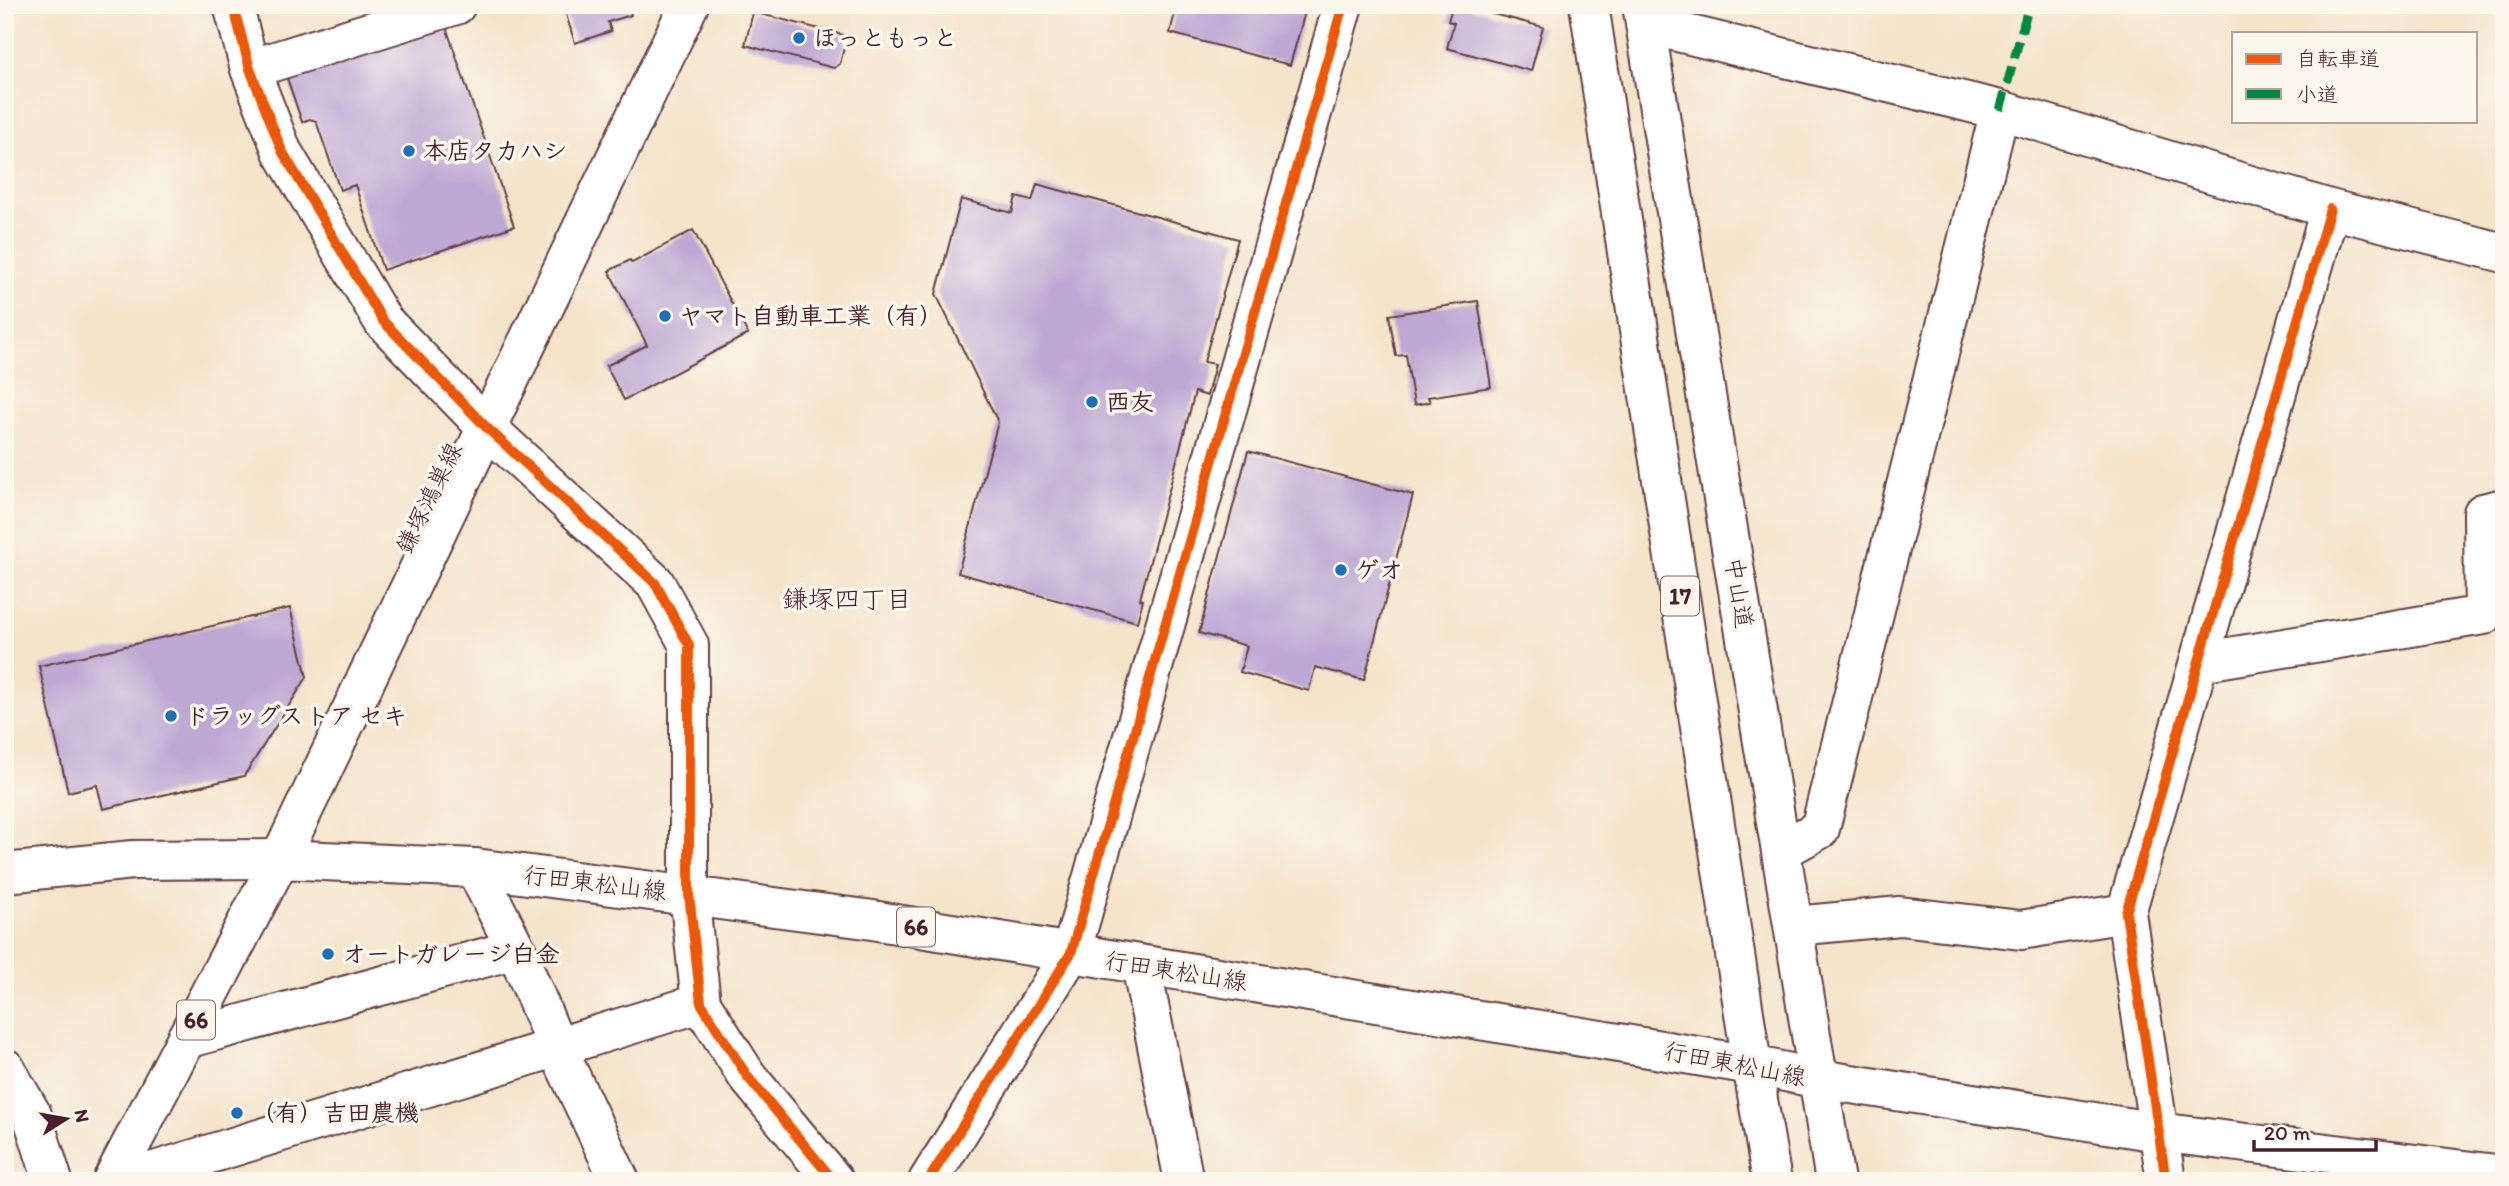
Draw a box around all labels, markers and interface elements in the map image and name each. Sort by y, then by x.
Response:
place label: ほっともっと [813,23,957,52]
marker: ほっともっと [791,30,807,46]
legend [2232,32,2478,122]
text: 自転車道 [2296,46,2380,71]
text: 小道 [2296,82,2338,107]
place label: 本店タカハシ [423,136,567,165]
marker: 本店タカハシ [401,143,417,159]
place label: ヤマト自動車工業（有） [679,301,943,330]
marker: ヤマト自動車工業（有） [657,308,673,324]
place label: 西友 [1106,387,1154,416]
marker: 西友 [1084,394,1100,410]
street label: 鎌塚鴻巣線 [389,437,468,558]
place label: ゲオ [1355,555,1403,584]
street label: 中山道 [1720,555,1759,631]
marker: ゲオ [1333,562,1349,578]
road number: 17 [1661,576,1699,616]
district label: 鎌塚四丁目 [782,583,912,615]
place label: ドラッグストア セキ [185,701,407,730]
marker: ドラッグストア セキ [163,708,179,724]
street label: 行田東松山線 [522,859,668,906]
road number: 66 [897,908,935,946]
place label: オートガレージ白金 [342,939,559,968]
street label: 行田東松山線 [1103,945,1249,996]
marker: オートガレージ白金 [320,946,336,962]
road number: 66 [177,1001,215,1040]
street label: 行田東松山線 [1662,1036,1809,1091]
north arrow [32,1084,102,1154]
place label: （有）吉田農機 [251,1098,419,1127]
marker: （有）吉田農機 [229,1105,245,1121]
text: N [70,1107,95,1124]
scale bar [2254,1109,2376,1153]
text: 20 m [2264,1120,2311,1145]

